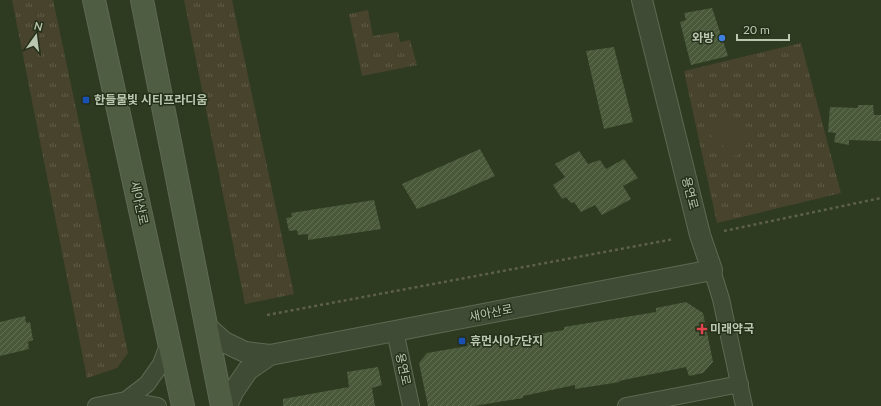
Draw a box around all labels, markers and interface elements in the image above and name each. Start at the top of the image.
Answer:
north arrow [16,16,56,56]
scale bar [737,16,789,42]
text: N [33,18,44,33]
text: 20 m [743,22,770,37]
place label: 와방 [692,30,714,45]
marker: 와방 [717,33,727,43]
place label: 한들물빛 시티프라디움 [94,92,207,107]
marker: 한들물빛 시티프라디움 [81,95,91,105]
street label: 용연로 [679,175,702,211]
street label: 새아산로 [128,180,151,226]
street label: 새아산로 [468,301,514,324]
place label: 미래약국 [710,321,754,336]
marker: 미래약국 [697,324,707,334]
place label: 휴먼시아7단지 [470,333,543,348]
marker: 휴먼시아7단지 [457,336,467,346]
street label: 용연로 [393,351,414,387]

